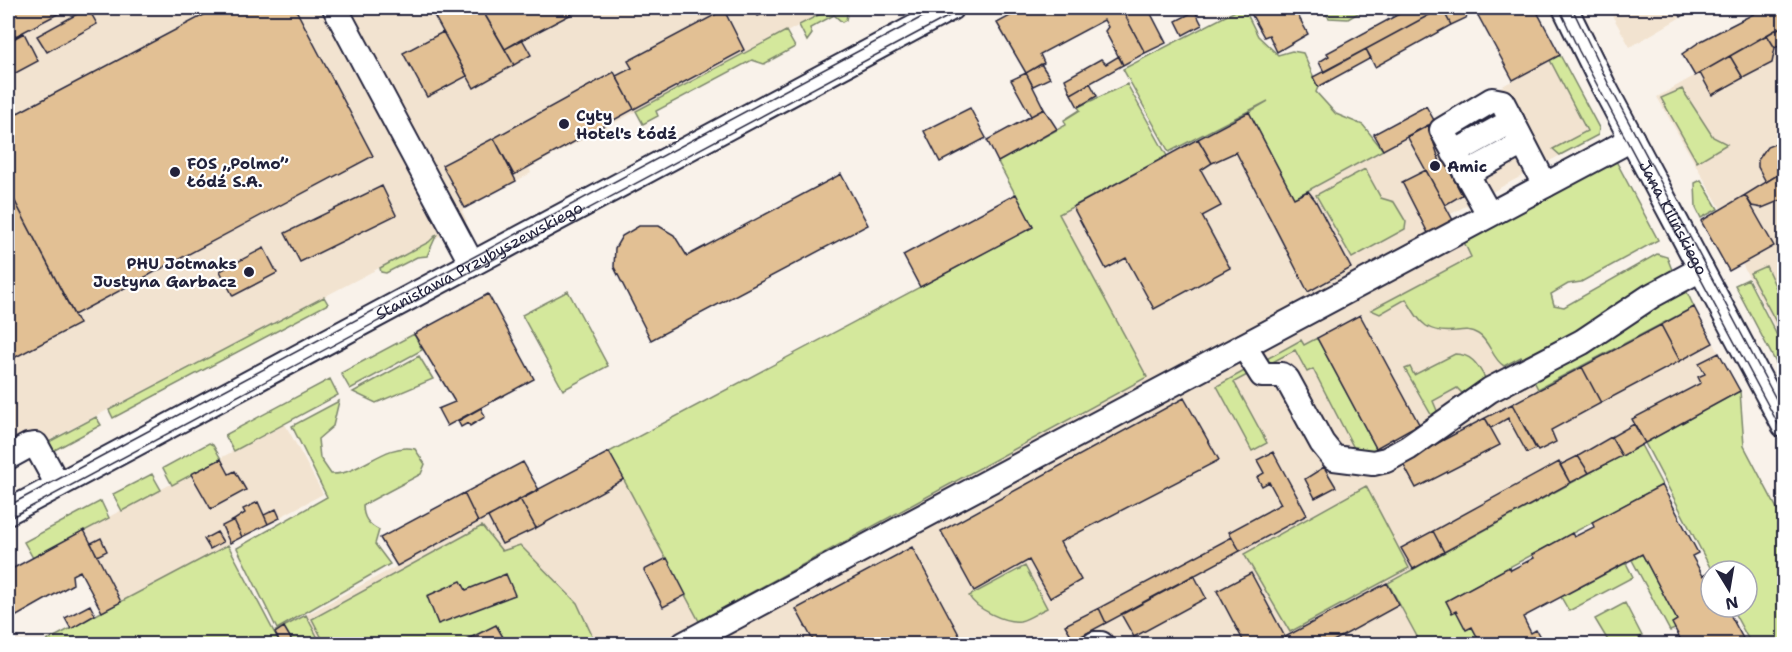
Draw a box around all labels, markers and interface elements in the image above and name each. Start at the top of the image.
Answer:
place label: Cyty Hotel's Łódź [576,105,677,144]
marker: Cyty Hotel's Łódź [557,117,571,131]
place label: FOS „Polmo” Łódź S.A. [186,153,289,192]
place label: Amic [1447,156,1487,177]
street label: Jana Kilińskiego [1634,157,1712,279]
marker: Amic [1428,159,1442,173]
marker: FOS „Polmo” Łódź S.A. [168,165,182,179]
street label: Stanisława Przybyszewskiego [372,197,587,325]
place label: PHU Jotmaks Justyna Garbacz [93,253,237,292]
marker: PHU Jotmaks Justyna Garbacz [242,265,256,279]
north arrow [1699,559,1759,619]
text: N [1724,592,1740,615]

